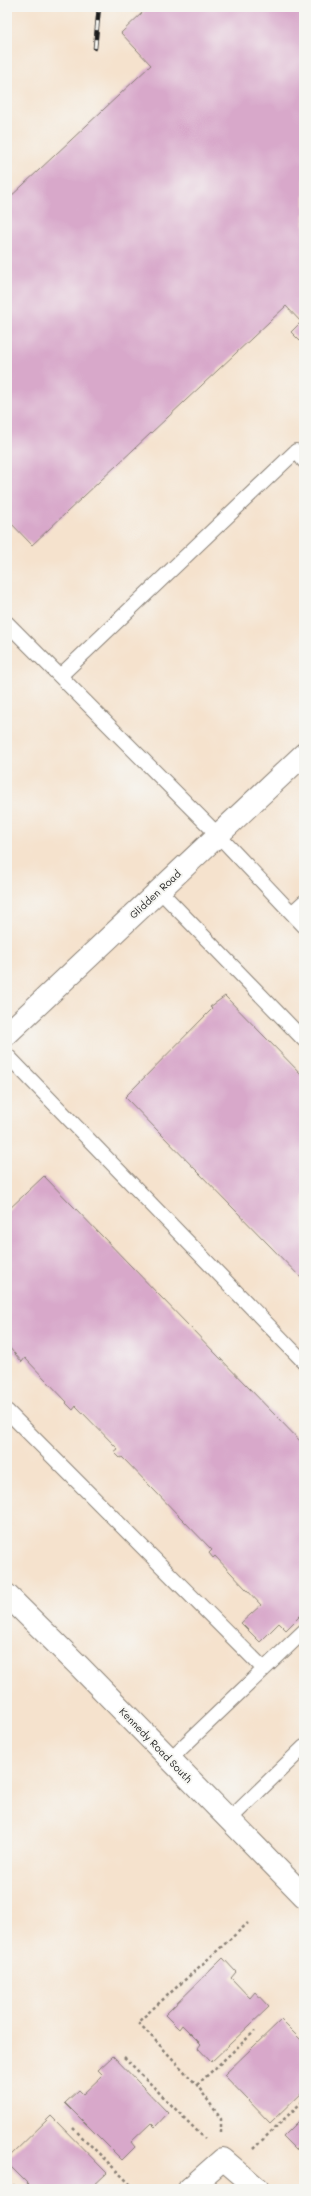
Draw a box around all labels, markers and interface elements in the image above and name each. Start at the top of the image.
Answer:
street label: Glidden Road [126,867,184,921]
street label: Kennedy Road South [116,1704,196,1786]

